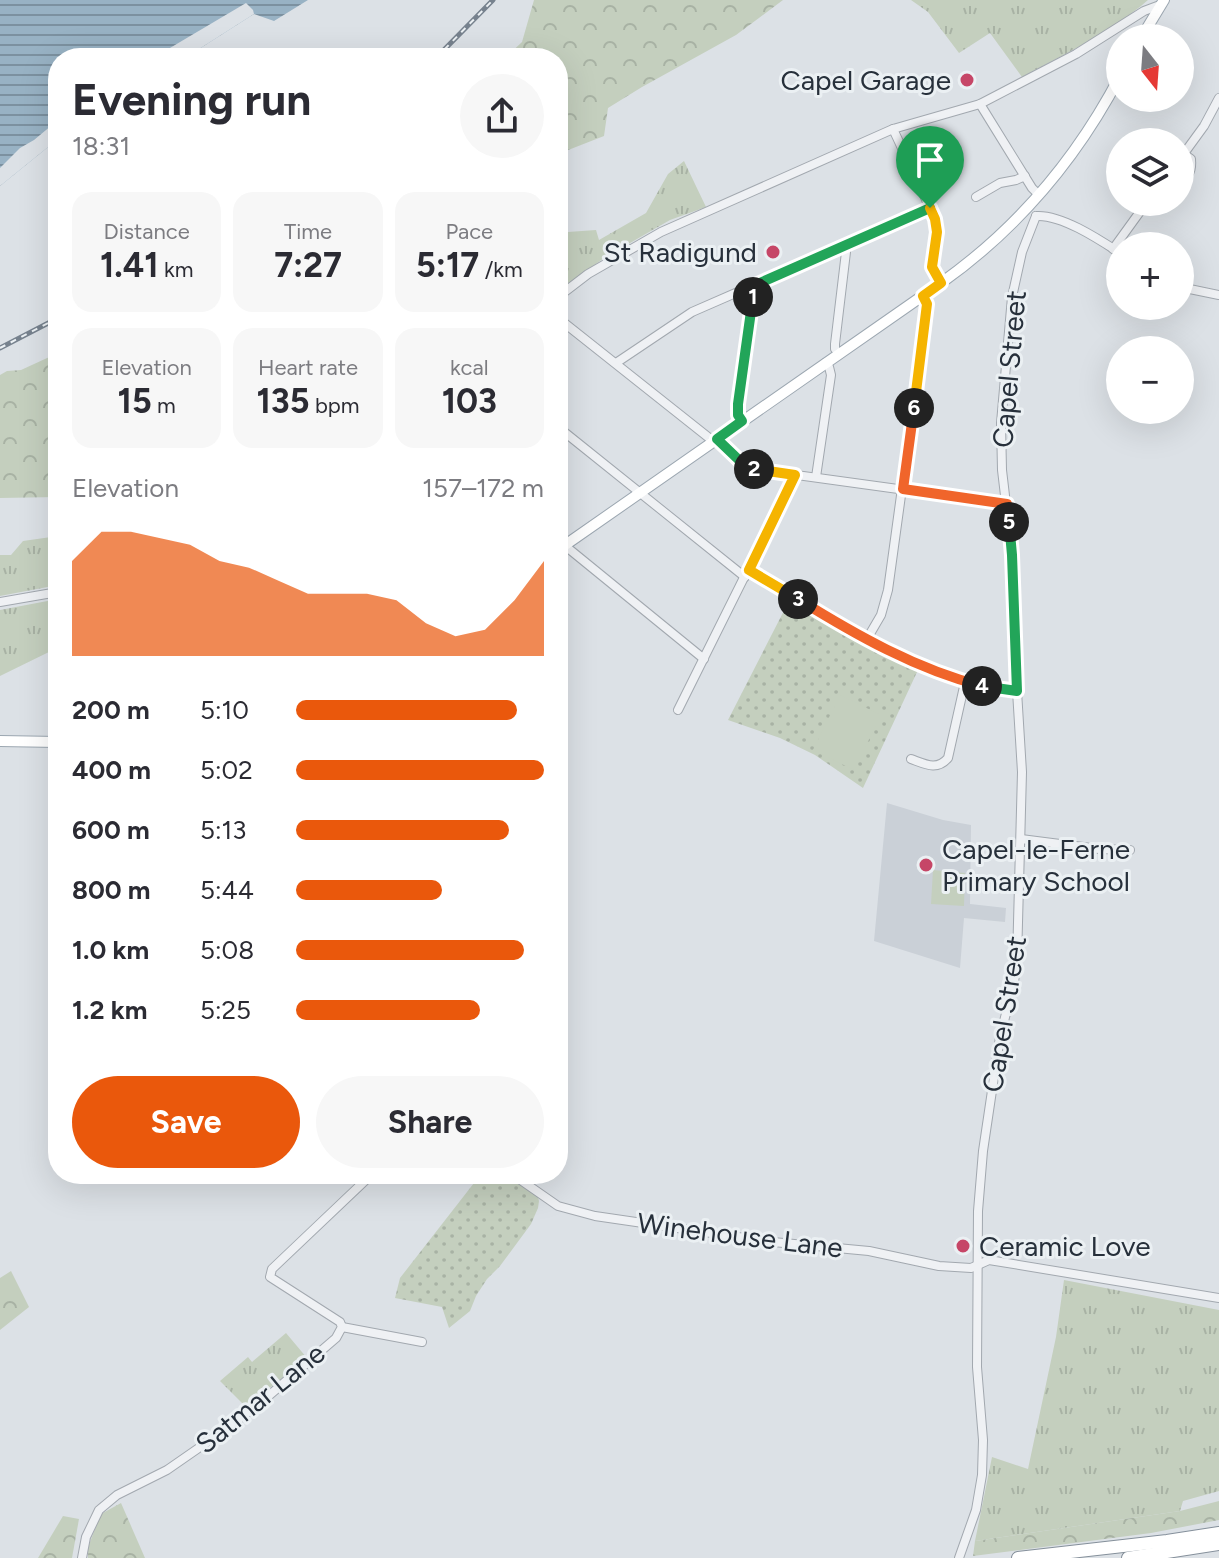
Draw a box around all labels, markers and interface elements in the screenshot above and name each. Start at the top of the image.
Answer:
north arrow [1106,24,1194,112]
map controls [1106,24,1194,424]
place label: Capel Garage [781,63,951,97]
marker: Capel Garage [958,71,976,89]
text: Evening run [72,73,311,126]
button: share [460,74,544,158]
pin [896,126,964,208]
button: layers [1106,128,1194,216]
text: 18:31 [72,130,130,162]
icon: arrive [908,138,952,182]
text: Distance [104,218,190,245]
text: Time [284,218,332,245]
text: Pace [445,218,493,245]
button: + [1106,232,1194,320]
place label: St Radigund [604,235,757,269]
marker: St Radigund [764,243,782,261]
text: 1.41 [100,245,159,286]
text: 7:27 [274,245,342,286]
text: 5:17 [416,245,479,286]
text: km [159,256,193,283]
text: /km [479,256,523,283]
pin: 1 [733,277,773,317]
text: 1 [748,283,758,310]
street label: Capel Street [985,289,1033,449]
button: − [1106,336,1194,424]
text: Elevation [101,354,192,381]
text: Heart rate [258,354,358,381]
text: kcal [450,354,489,381]
text: 15 [118,381,152,422]
text: 135 [256,381,309,422]
text: 103 [442,381,497,422]
pin: 6 [894,388,934,428]
text: m [152,392,176,419]
text: bpm [309,392,360,419]
text: 6 [908,394,920,421]
pin: 2 [734,449,774,489]
text: 2 [748,455,760,482]
text: Elevation [72,472,179,504]
text: 157–172 m [422,472,544,504]
pin: 5 [989,502,1029,542]
text: 5 [1003,508,1015,535]
pin: 3 [778,579,818,619]
text: 3 [792,585,804,612]
pin: 4 [962,666,1002,706]
text: 4 [975,672,989,699]
text: 200 m [72,694,150,726]
text: 5:10 [200,694,249,726]
text: 400 m [72,754,151,786]
text: 5:02 [200,754,253,786]
text: 600 m [72,814,150,846]
text: 5:13 [200,814,246,846]
place label: Capel-le-Ferne Primary School [942,832,1130,898]
marker: Capel-le-Ferne Primary School [917,856,935,874]
text: 800 m [72,874,150,906]
text: 5:44 [200,874,254,906]
street label: Capel Street [975,933,1033,1095]
text: 1.0 km [72,934,149,966]
text: 5:08 [200,934,254,966]
text: 1.2 km [72,994,147,1026]
text: 5:25 [200,994,251,1026]
button: Save [72,1076,300,1168]
button: Share [316,1076,544,1168]
street label: Winehouse Lane [635,1206,845,1264]
place label: Ceramic Love [979,1229,1151,1263]
marker: Ceramic Love [954,1237,972,1255]
street label: Satmar Lane [189,1336,331,1460]

